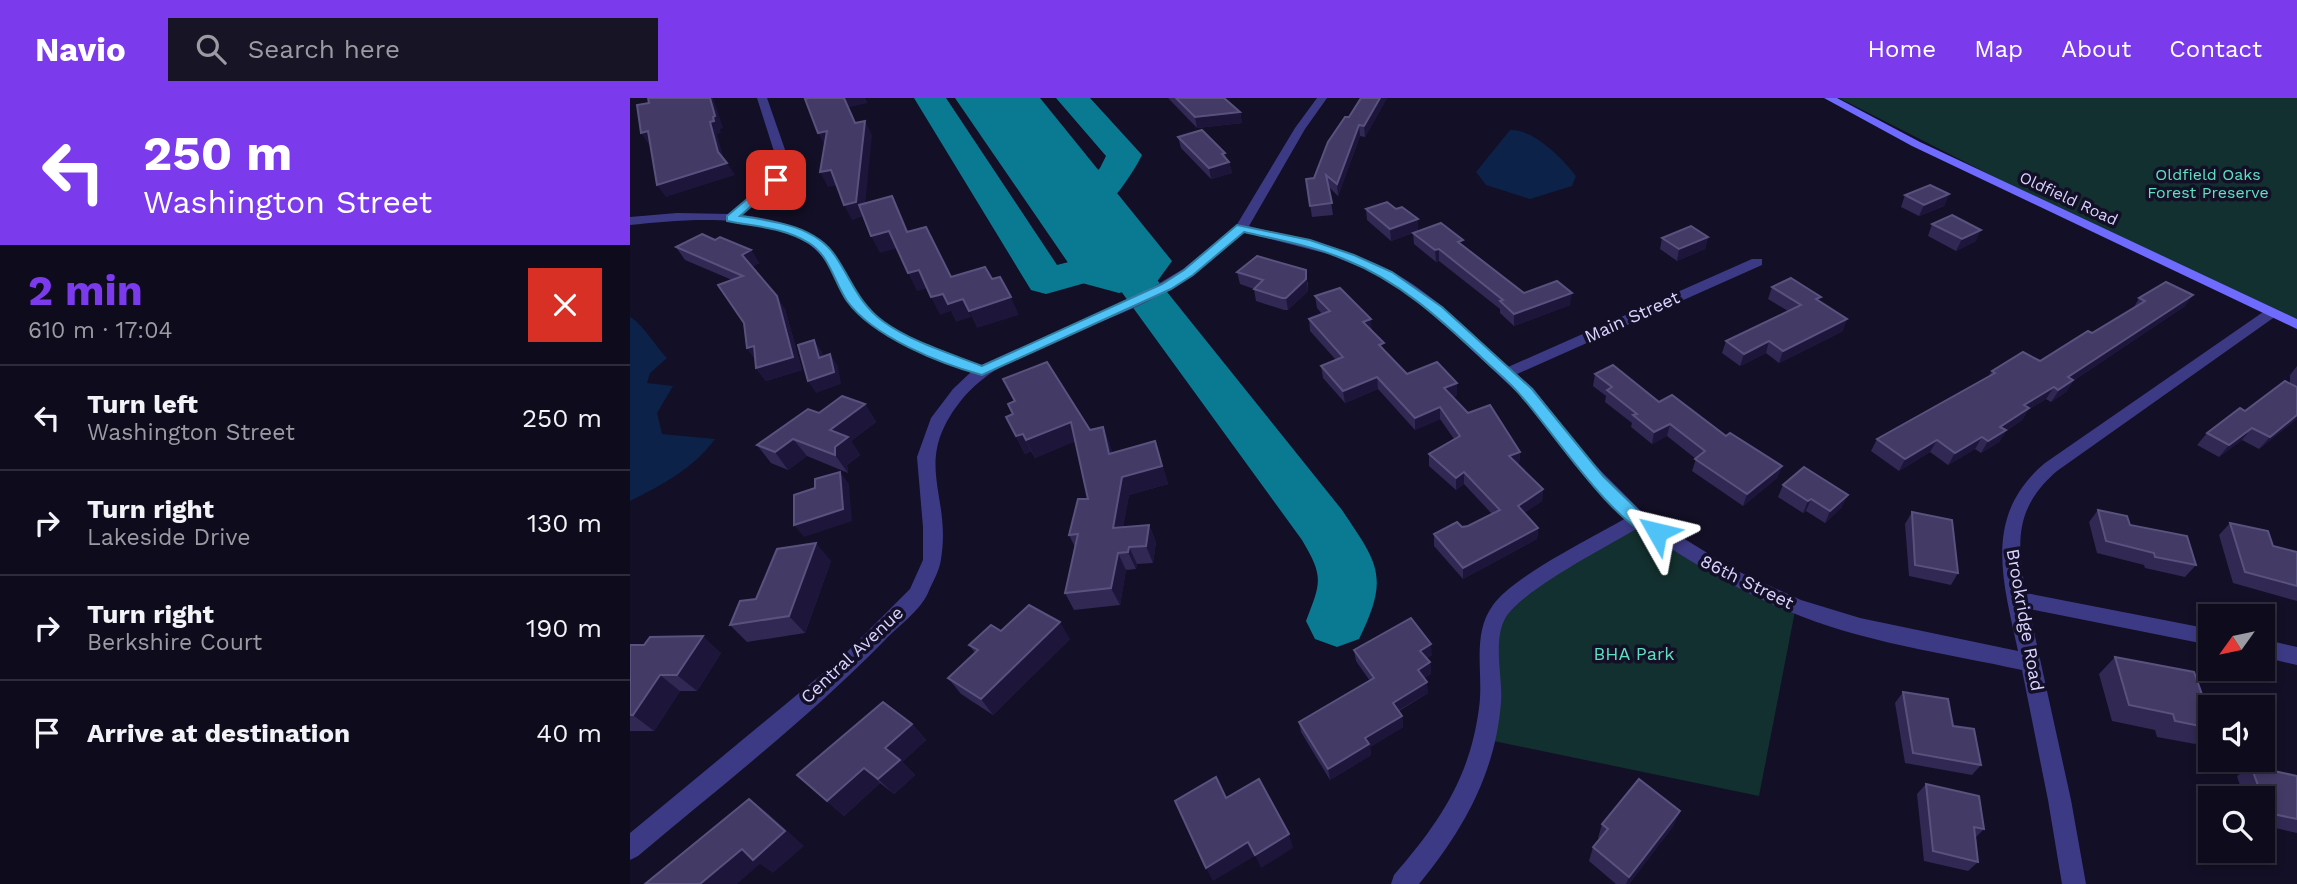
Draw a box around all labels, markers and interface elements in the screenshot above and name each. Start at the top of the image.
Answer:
search box [168,18,658,81]
text: Navio [35,30,126,69]
icon: search [192,30,230,68]
text: Search here [248,34,400,64]
text: Home [1868,35,1936,63]
text: Map [1974,35,2023,63]
text: About [2061,35,2131,63]
text: Contact [2169,35,2262,63]
text: 250 m [143,124,292,182]
icon: left [28,126,119,217]
pin [746,150,806,210]
icon: arrive [757,161,795,199]
park label: Oldfield Oaks Forest Preserve [2147,165,2269,202]
street label: Oldfield Road [2017,167,2121,229]
text: Washington Street [143,183,432,221]
text: 2 min [28,266,143,315]
button: close [528,268,602,342]
street label: Main Street [1581,286,1683,347]
text: 610 m · 17:04 [28,317,173,344]
text: Turn left [87,389,198,419]
icon: left [28,399,66,437]
text: 250 m [522,403,602,433]
text: Washington Street [87,419,295,446]
text: Turn right [87,494,214,524]
position arrow [1620,495,1694,569]
icon: right [28,504,66,542]
text: 130 m [527,508,602,538]
text: Lakeside Drive [87,524,251,551]
street label: Brookridge Road [2003,547,2048,693]
street label: 86th Street [1697,550,1798,613]
text: Turn right [87,599,214,629]
street label: Central Avenue [796,602,907,708]
north arrow [2198,604,2275,681]
map controls [2198,604,2275,863]
icon: right [28,609,66,647]
text: 190 m [526,613,602,643]
text: Berkshire Court [87,629,262,656]
park label: BHA Park [1594,643,1674,664]
button: sound [2198,695,2275,772]
icon: arrive [28,714,66,752]
text: Arrive at destination [87,718,350,748]
text: 40 m [536,718,602,748]
button: search [2198,786,2275,863]

